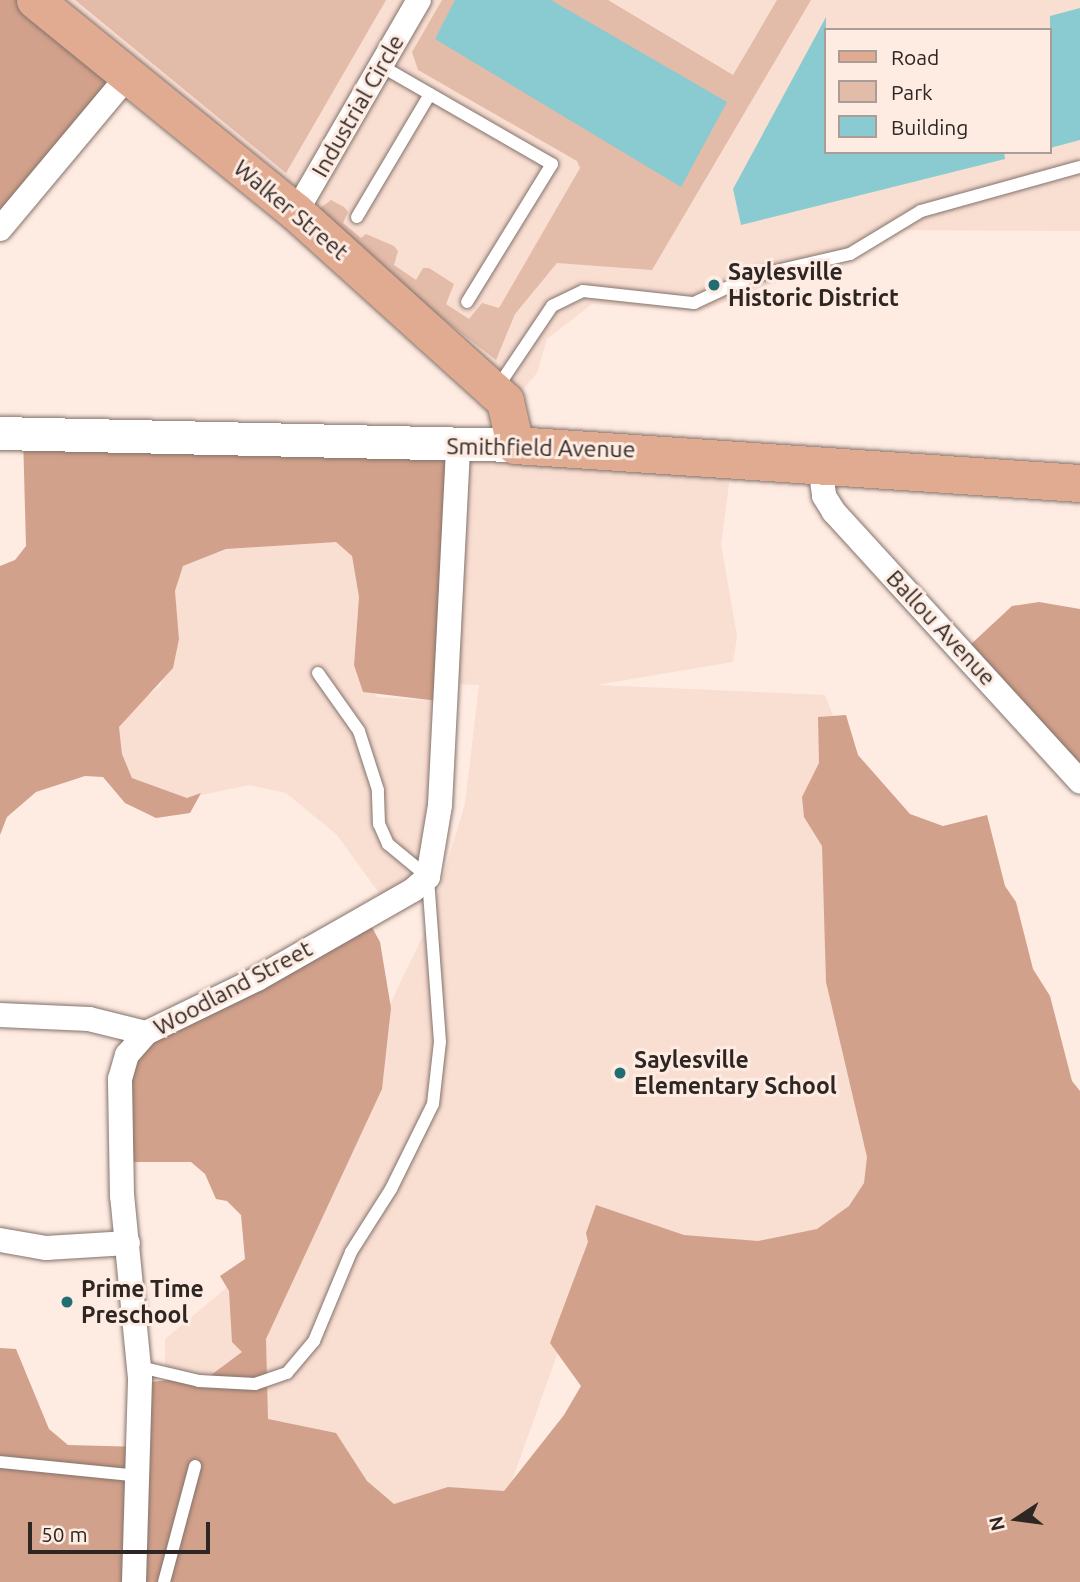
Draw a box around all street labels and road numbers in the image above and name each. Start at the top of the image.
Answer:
street label: Industrial Circle [306,30,410,182]
street label: Walker Street [228,154,354,266]
street label: Smithfield Avenue [446,433,636,463]
street label: Ballou Avenue [881,565,1001,691]
street label: Woodland Street [149,935,317,1041]

